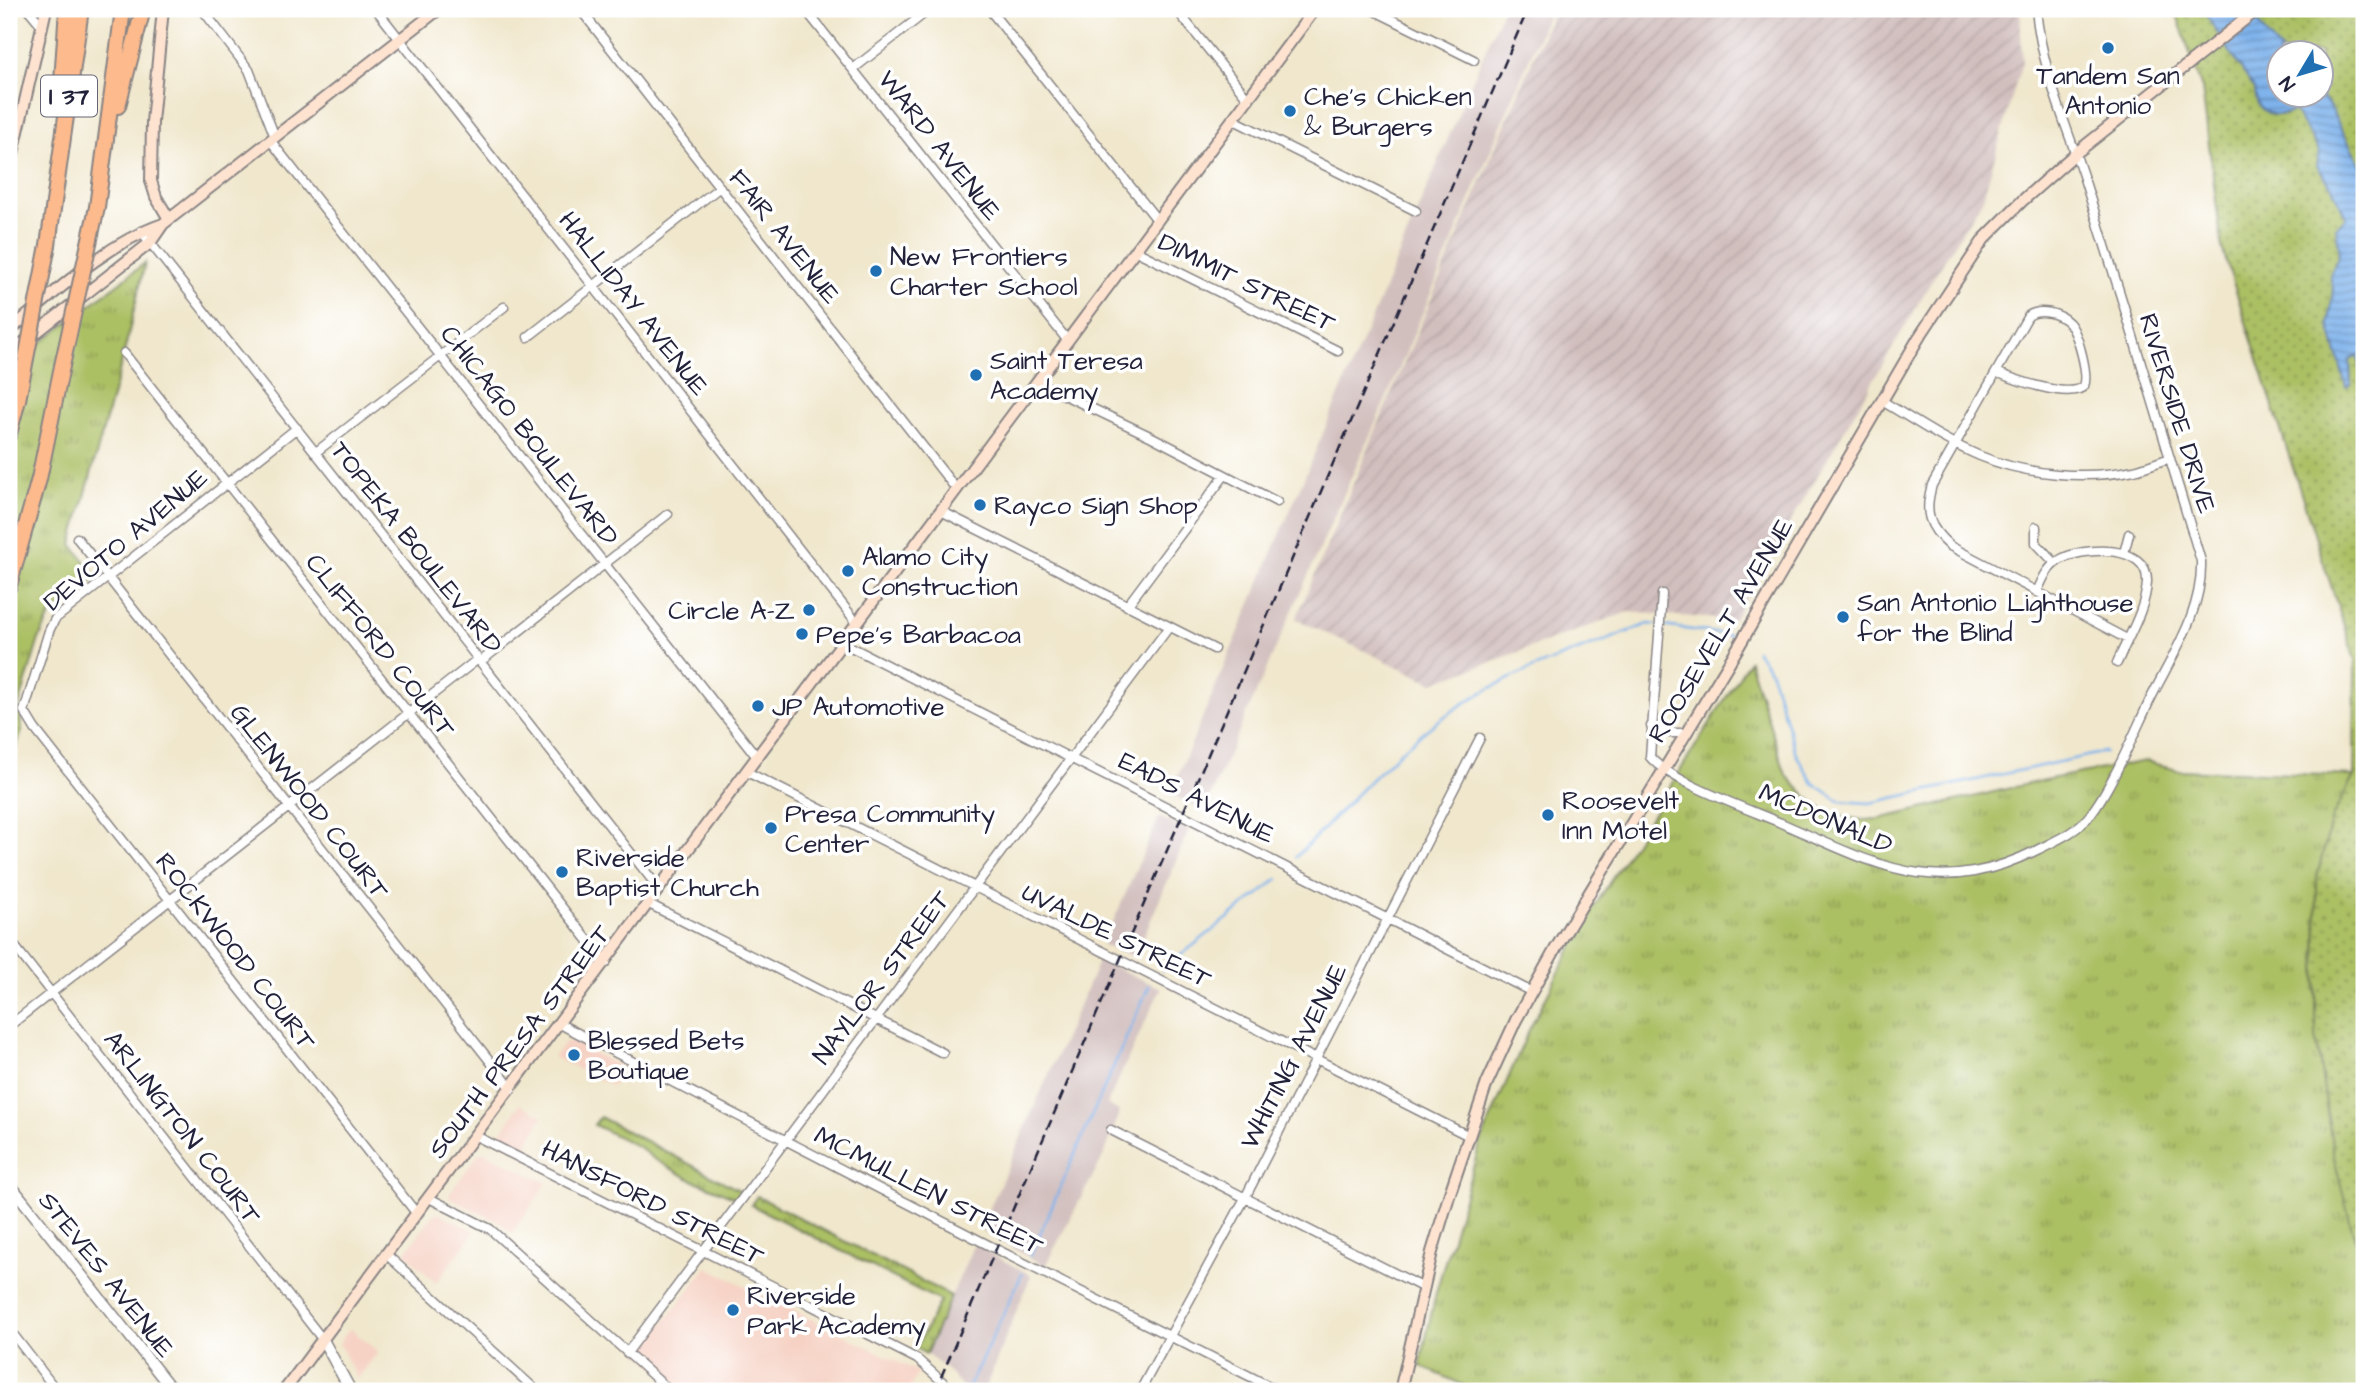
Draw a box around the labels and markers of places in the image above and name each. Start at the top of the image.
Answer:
marker: Tandem San Antonio [2100,40,2116,56]
place label: Tandem San Antonio [2036,58,2180,124]
place label: Che's Chicken & Burgers [1304,79,1472,147]
marker: Che's Chicken & Burgers [1282,103,1298,119]
place label: New Frontiers Charter School [890,239,1078,305]
marker: New Frontiers Charter School [868,263,884,279]
place label: Saint Teresa Academy [990,343,1143,411]
marker: Saint Teresa Academy [968,367,984,383]
place label: Rayco Sign Shop [994,488,1198,526]
marker: Rayco Sign Shop [972,497,988,513]
place label: Alamo City Construction [862,539,1018,605]
marker: Alamo City Construction [840,563,856,579]
place label: San Antonio Lighthouse for the Blind [1857,585,2134,651]
place label: Circle A-Z [668,593,795,629]
marker: Circle A-Z [801,602,817,618]
marker: San Antonio Lighthouse for the Blind [1835,609,1851,625]
place label: Pepe's Barbacoa [816,617,1021,653]
marker: Pepe's Barbacoa [794,626,810,642]
place label: JP Automotive [772,689,945,725]
marker: JP Automotive [750,698,766,714]
place label: Roosevelt Inn Motel [1562,783,1680,849]
place label: Presa Community Center [785,796,995,862]
marker: Roosevelt Inn Motel [1540,807,1556,823]
marker: Presa Community Center [763,820,779,836]
place label: Riverside Baptist Church [576,840,759,906]
marker: Riverside Baptist Church [554,864,570,880]
place label: Blessed Bets Boutique [588,1023,745,1089]
marker: Blessed Bets Boutique [566,1047,582,1063]
place label: Riverside Park Academy [747,1278,926,1346]
marker: Riverside Park Academy [725,1302,741,1318]

